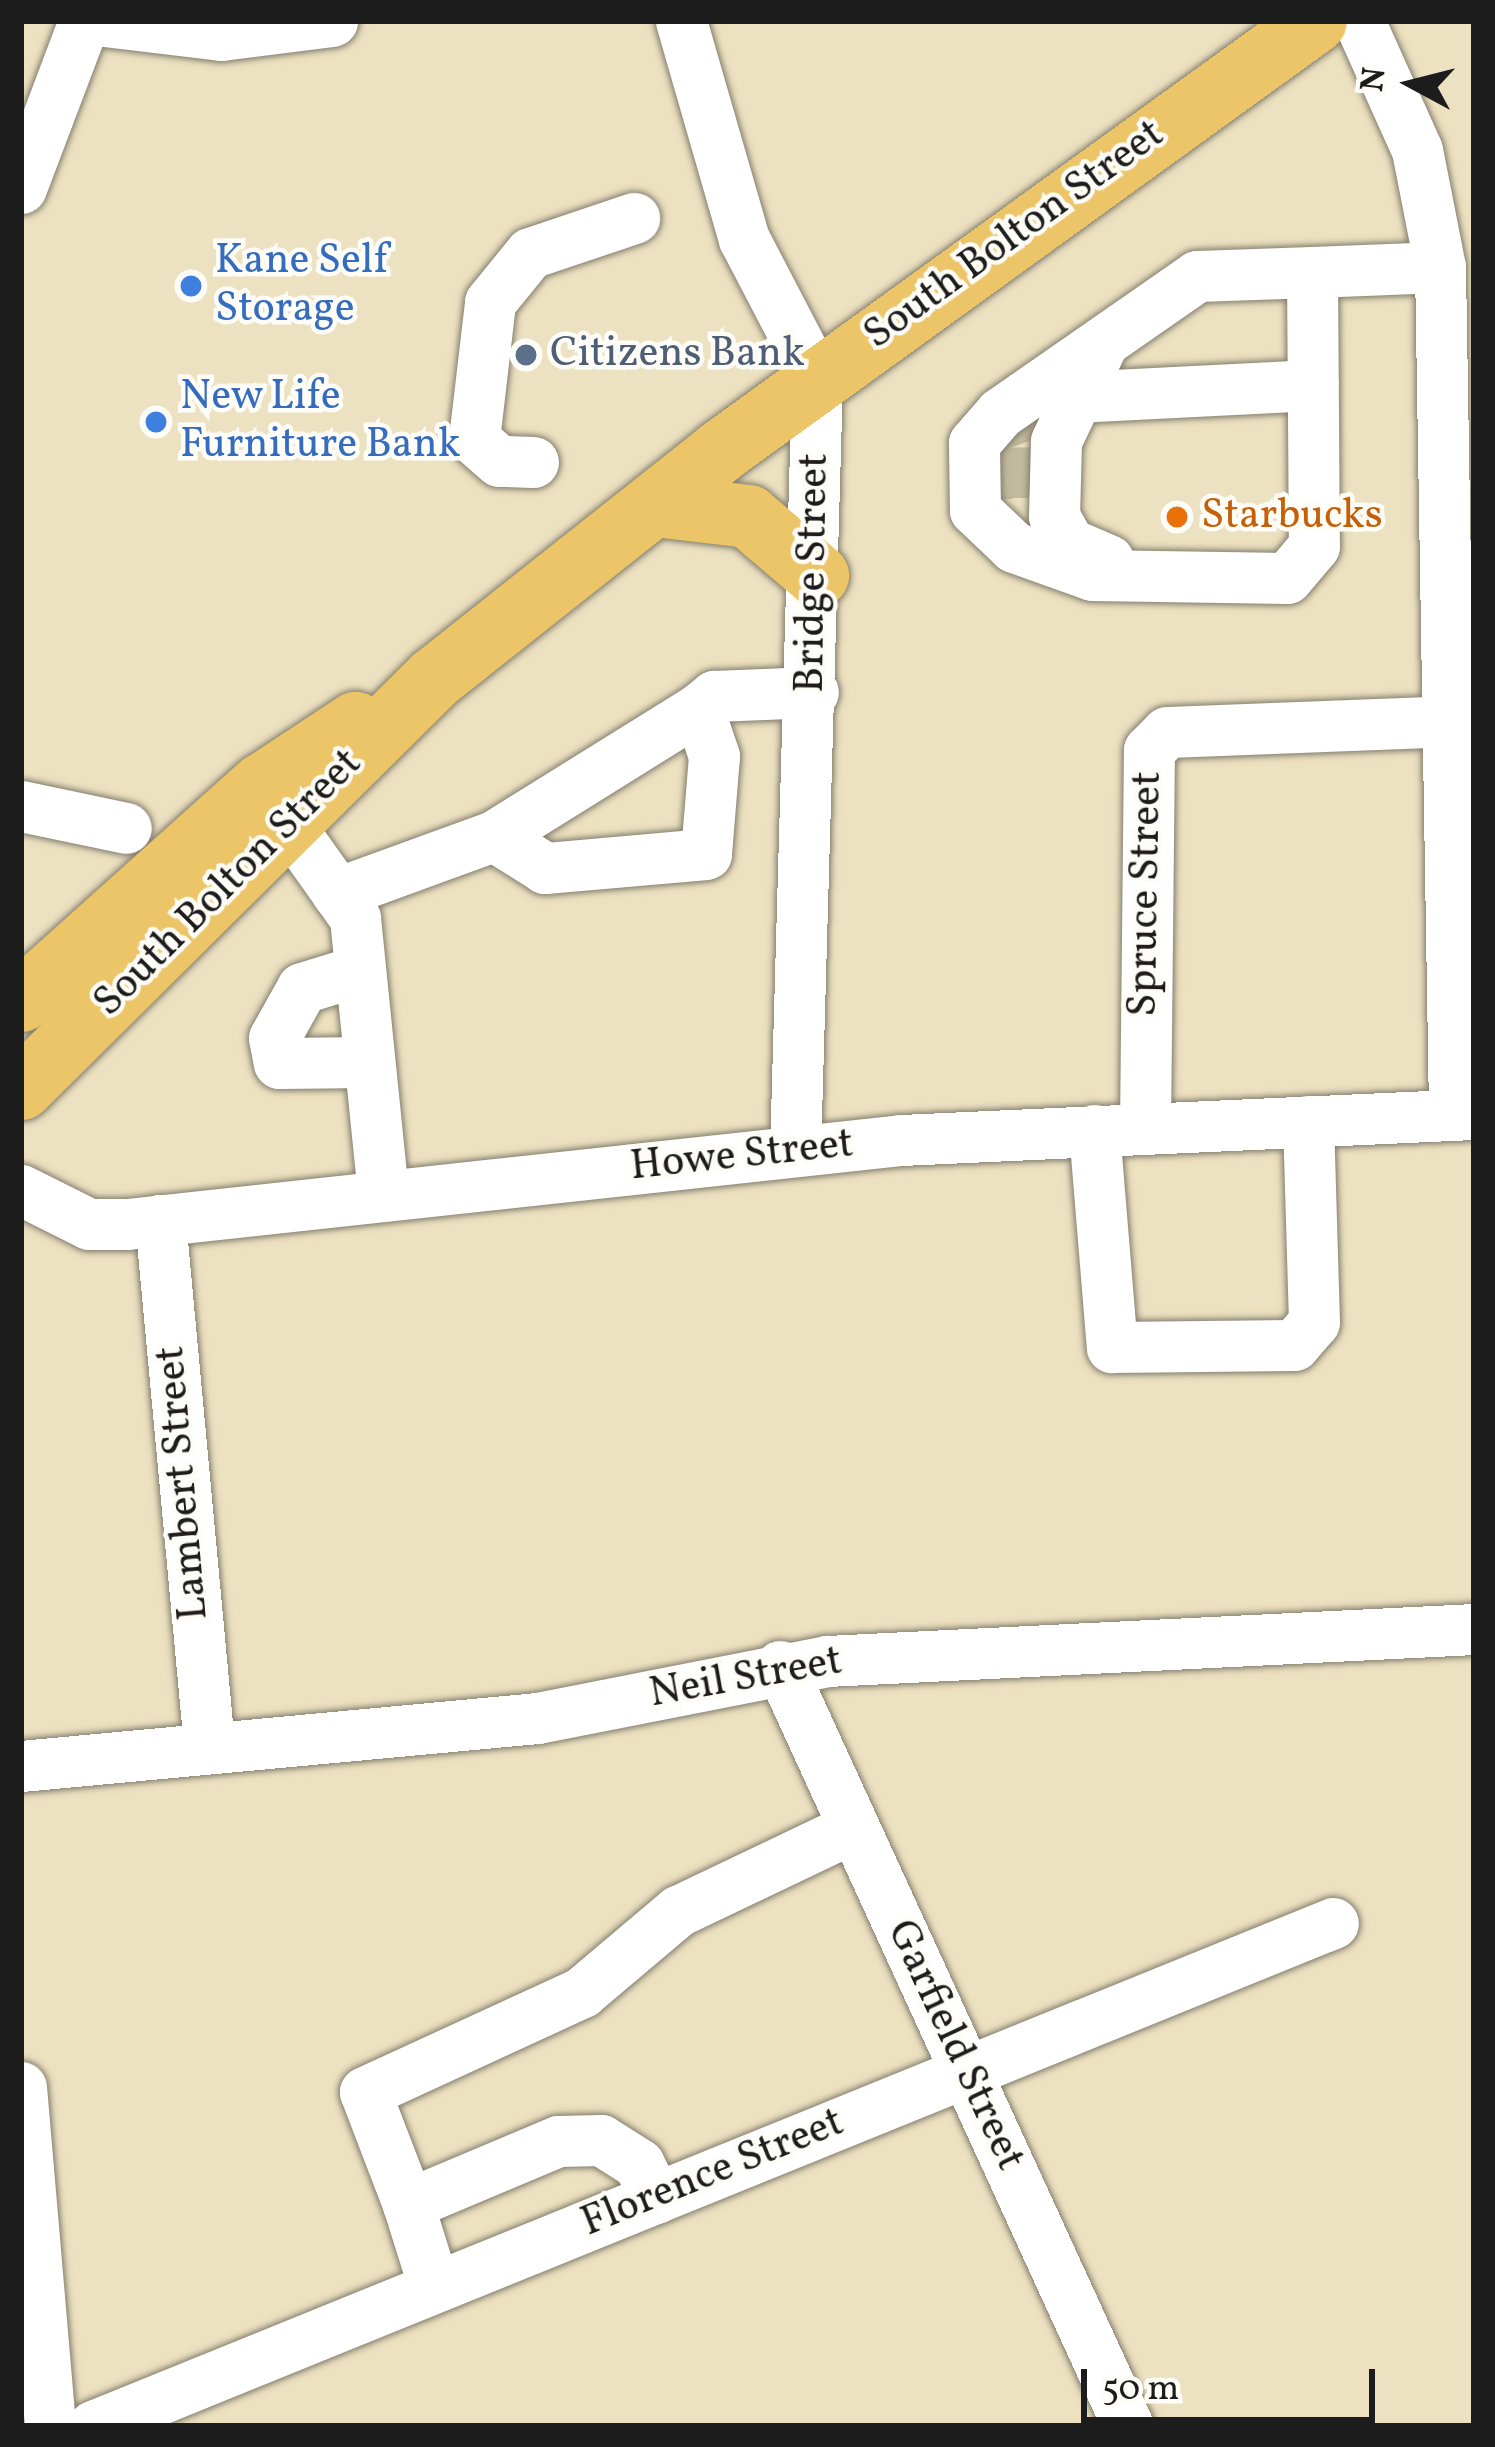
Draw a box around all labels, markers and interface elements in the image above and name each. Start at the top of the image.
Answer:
north arrow [1351,24,1471,144]
text: N [1351,65,1400,94]
street label: South Bolton Street [855,110,1175,362]
place label: Kane Self Storage [215,237,388,336]
marker: Kane Self Storage [178,273,204,299]
place label: Citizens Bank [550,330,805,380]
marker: Citizens Bank [513,342,539,368]
place label: New Life Furniture Bank [180,373,461,472]
marker: New Life Furniture Bank [143,409,169,435]
street label: Bridge Street [787,453,841,693]
place label: Starbucks [1201,492,1383,542]
marker: Starbucks [1164,504,1190,530]
street label: South Bolton Street [85,740,373,1028]
street label: Spruce Street [1120,771,1174,1017]
street label: Howe Street [628,1120,856,1194]
street label: Lambert Street [147,1344,221,1622]
street label: Neil Street [646,1637,846,1721]
street label: Garfield Street [874,1913,1034,2179]
street label: Florence Street [575,2099,851,2249]
scale bar [1087,2345,1381,2419]
text: 50 m [1102,2365,1179,2415]

